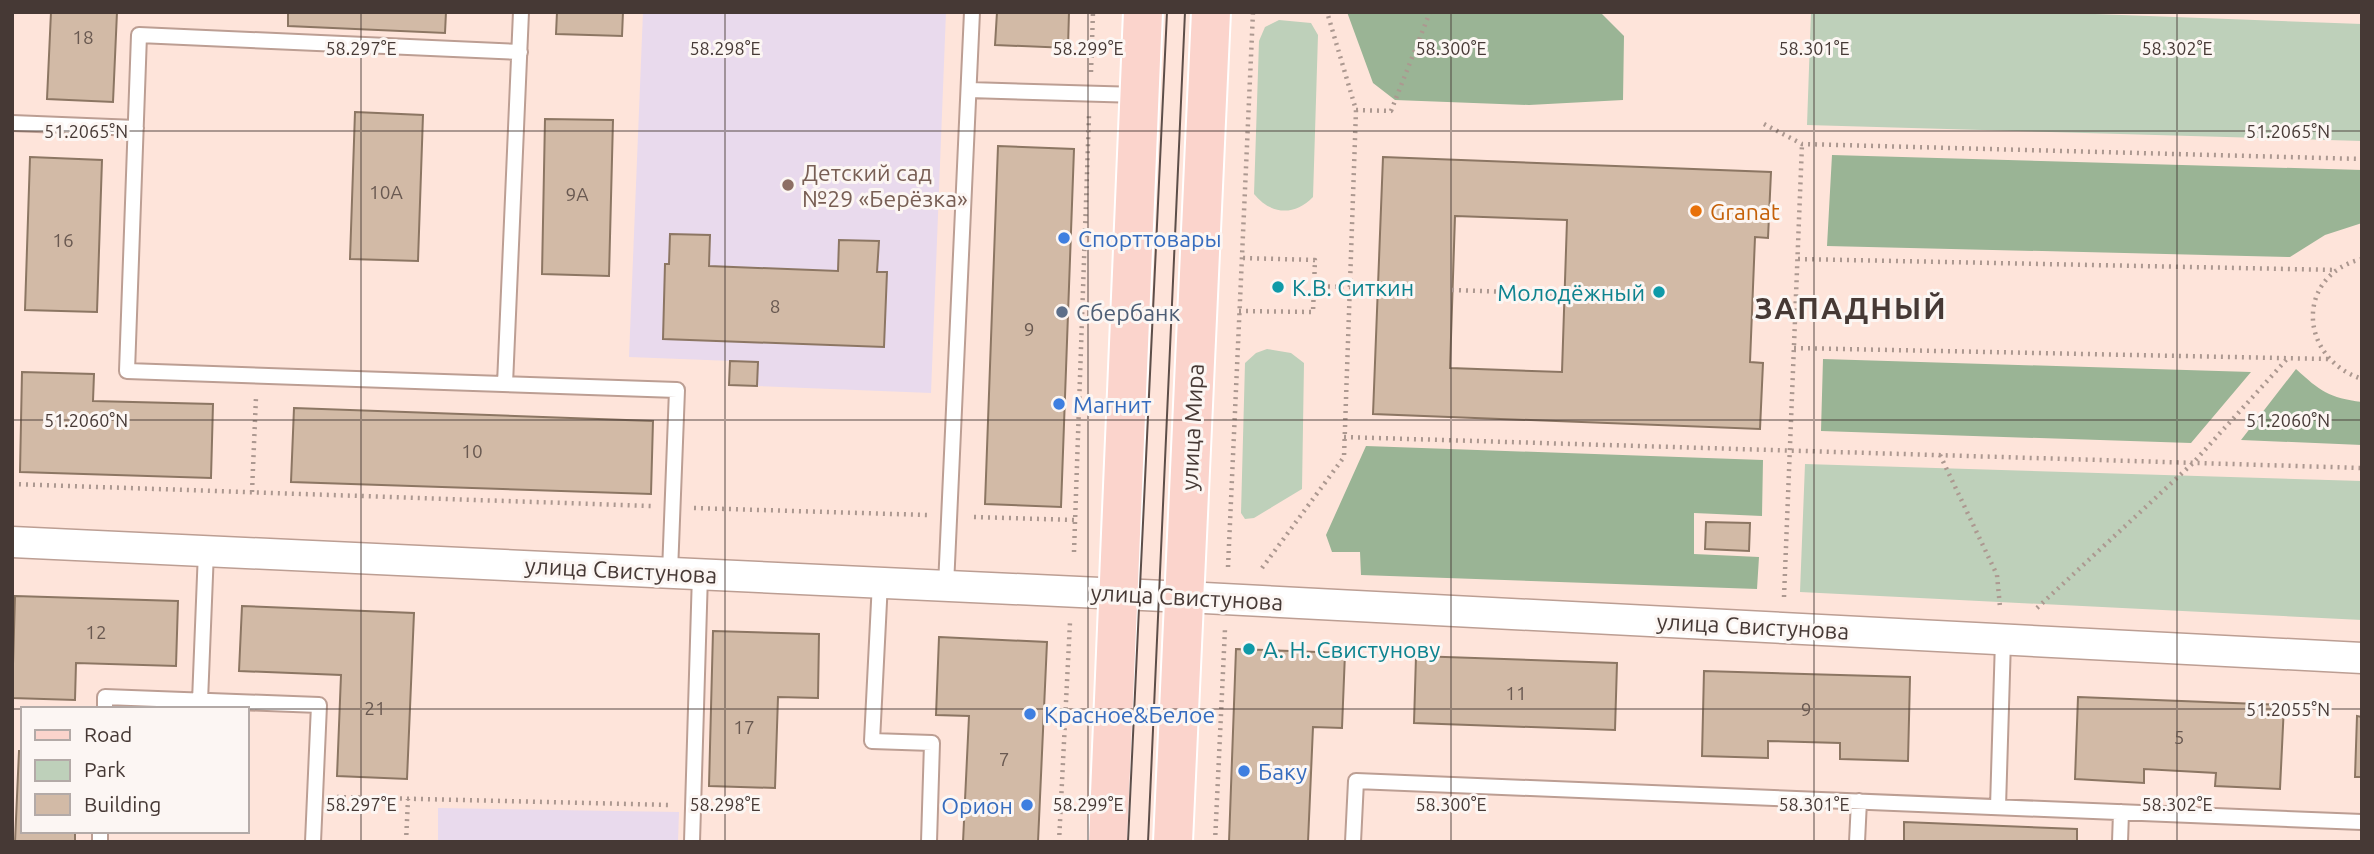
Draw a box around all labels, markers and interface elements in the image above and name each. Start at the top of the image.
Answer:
house number: 18 [72,26,94,48]
text: 58.297°E [325,38,397,58]
text: 58.298°E [689,38,761,58]
text: 58.299°E [1052,38,1124,58]
text: 58.300°E [1415,38,1487,58]
text: 58.301°E [1778,38,1850,58]
text: 58.302°E [2141,38,2213,58]
text: 51.2065°N [44,121,128,141]
text: 51.2065°N [2246,121,2330,141]
place label: Детский сад №29 «Берёзка» [802,160,968,211]
marker: Детский сад №29 «Берёзка» [780,177,796,193]
house number: 10А [369,181,404,203]
house number: 9А [565,183,589,205]
place label: Granat [1710,199,1780,224]
marker: Granat [1688,203,1704,219]
place label: Спорттовары [1078,226,1222,251]
house number: 16 [52,229,74,251]
marker: Спорттовары [1056,230,1072,246]
place label: К.В. Ситкин [1292,275,1414,300]
marker: К.В. Ситкин [1270,279,1286,295]
place label: Молодёжный [1497,280,1645,305]
marker: Молодёжный [1651,284,1667,300]
district label: ЗАПАДНЫЙ [1754,291,1948,325]
house number: 8 [770,295,780,317]
place label: Сбербанк [1076,300,1180,325]
marker: Сбербанк [1054,304,1070,320]
house number: 9 [1024,318,1034,340]
street label: улица Мира [1176,363,1208,491]
place label: Магнит [1073,392,1151,417]
marker: Магнит [1051,396,1067,412]
text: 51.2060°N [44,410,128,430]
text: 51.2060°N [2246,410,2330,430]
house number: 10 [461,440,483,462]
street label: улица Свистунова [524,552,718,588]
street label: улица Свистунова [1090,579,1284,615]
street label: улица Свистунова [1656,608,1850,644]
house number: 12 [85,621,107,643]
place label: А. Н. Свистунову [1263,637,1440,662]
marker: А. Н. Свистунову [1241,641,1257,657]
house number: 11 [1505,682,1527,704]
house number: 21 [364,697,386,719]
house number: 9 [1801,698,1811,720]
text: 51.2055°N [2246,699,2330,719]
place label: Красное&Белое [1044,702,1215,727]
marker: Красное&Белое [1022,706,1038,722]
legend [21,707,248,833]
house number: 17 [733,716,755,738]
text: Road [84,722,132,746]
house number: 5 [2174,726,2184,748]
house number: 7 [999,748,1009,770]
text: Park [84,757,126,781]
place label: Баку [1258,759,1307,784]
marker: Баку [1236,763,1252,779]
text: Building [84,792,161,816]
place label: Орион [941,793,1013,818]
text: 58.297°E [325,794,397,814]
text: 58.298°E [689,794,761,814]
text: 58.299°E [1052,794,1124,814]
text: 58.300°E [1415,794,1487,814]
text: 58.301°E [1778,794,1850,814]
text: 58.302°E [2141,794,2213,814]
marker: Орион [1019,797,1035,813]

